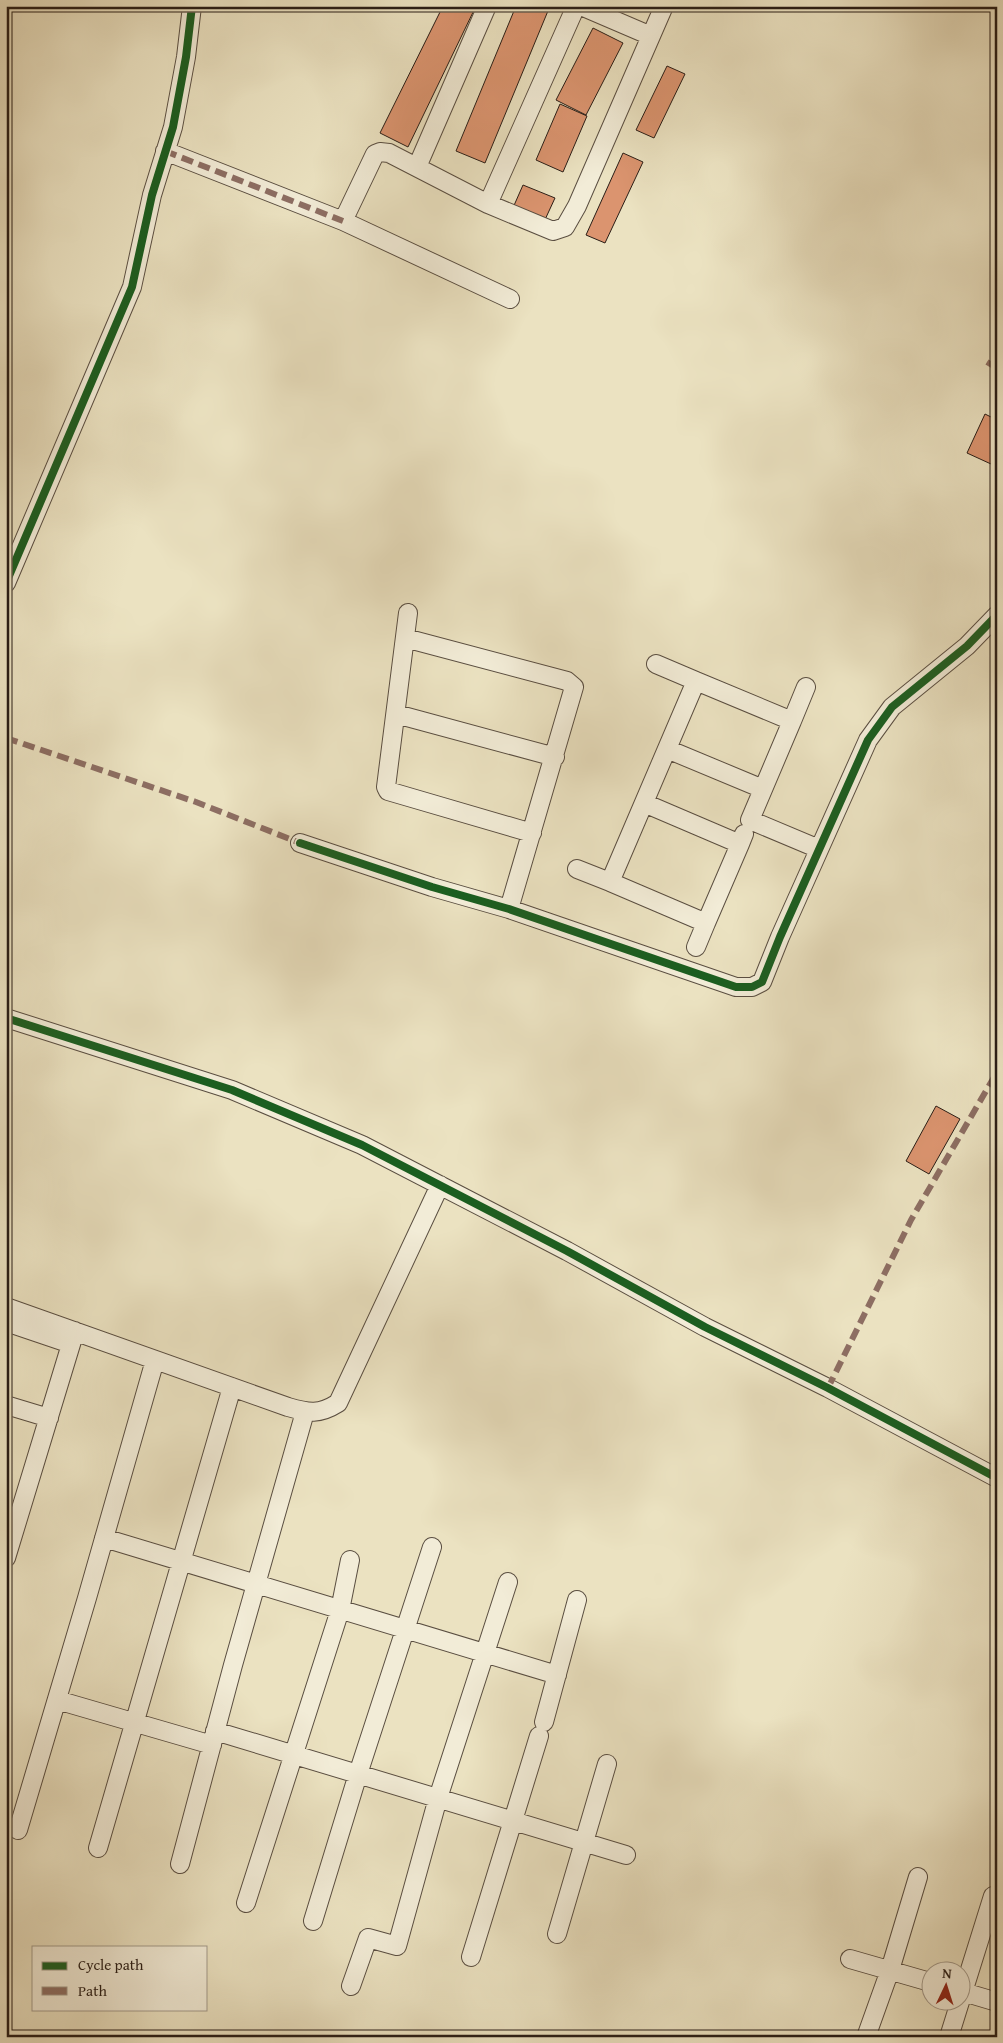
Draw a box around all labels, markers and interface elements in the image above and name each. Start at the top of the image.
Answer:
legend [32,1946,208,2010]
text: Cycle path [78,1954,144,1975]
north arrow [920,1960,970,2010]
text: N [942,1963,953,1983]
text: Path [78,1980,107,2001]

